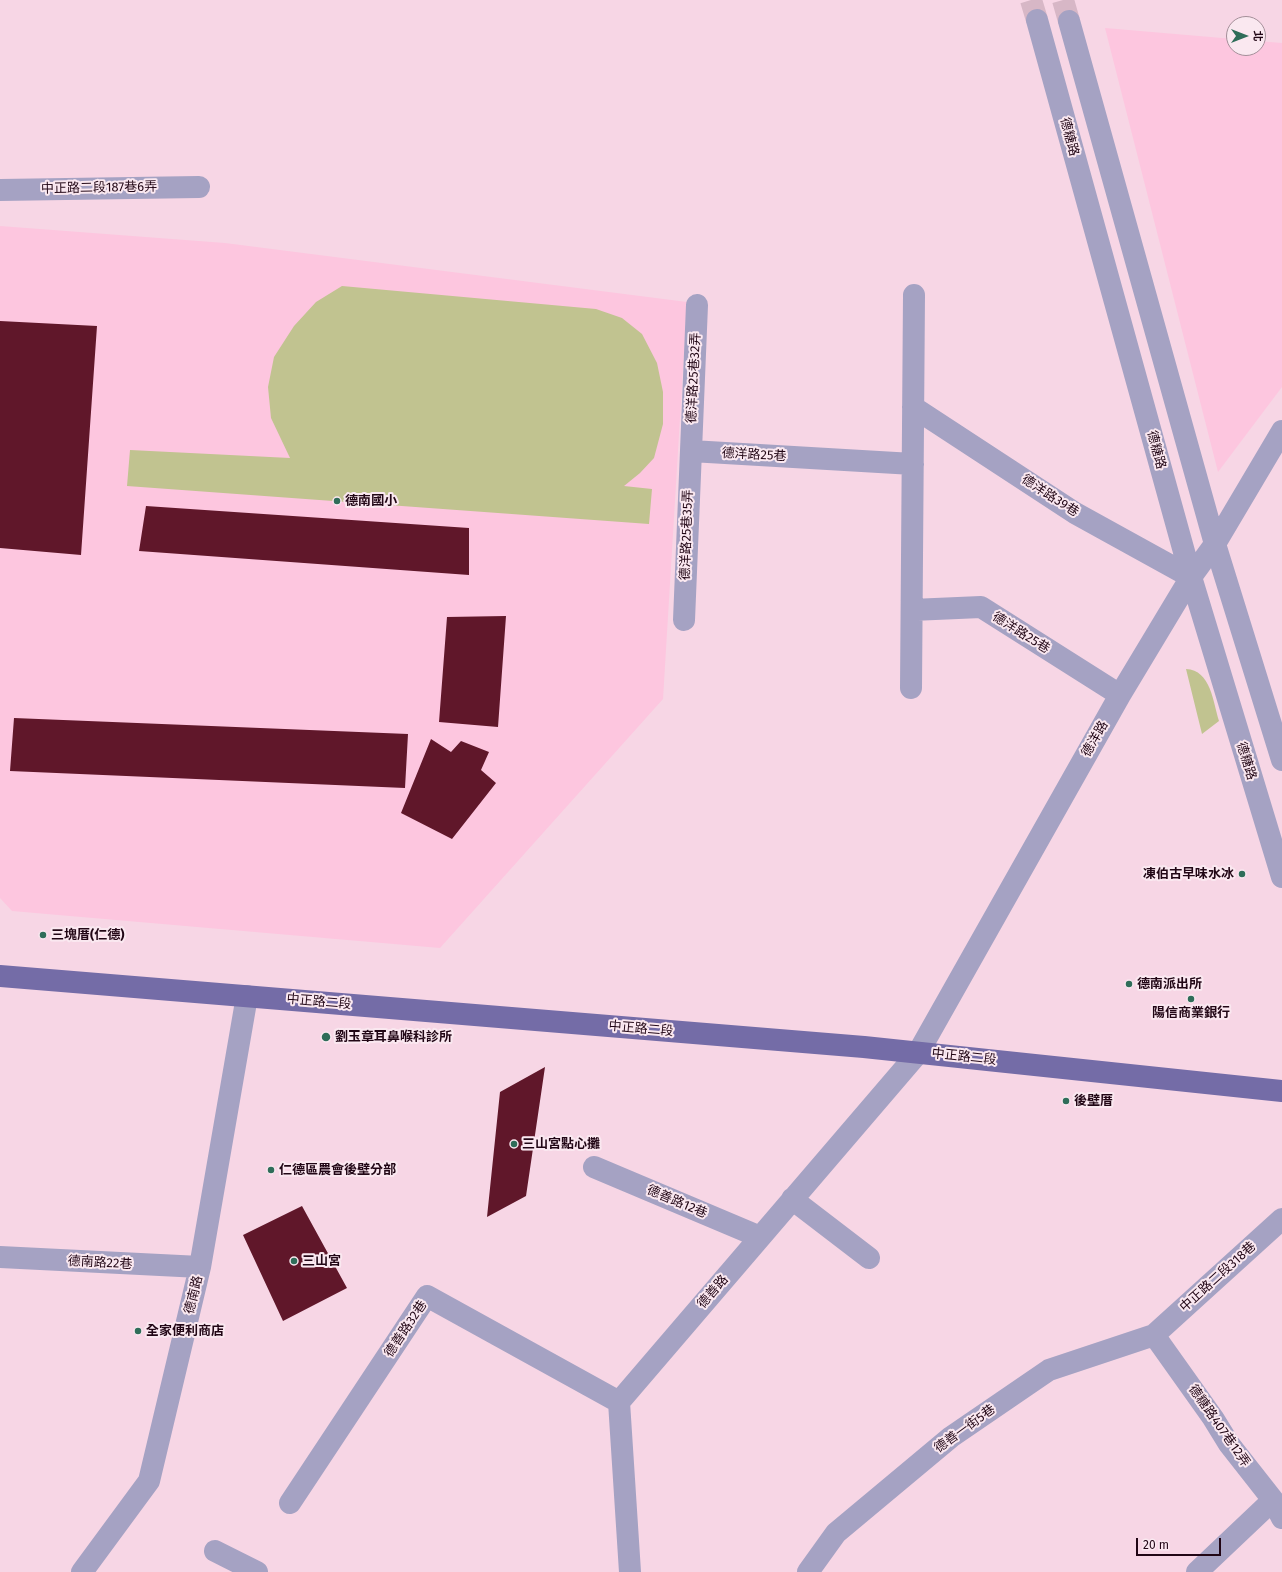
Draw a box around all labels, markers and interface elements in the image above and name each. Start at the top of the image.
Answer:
north arrow [1226,16,1266,56]
text: 北 [1251,31,1264,42]
street label: 德糖路 [1056,116,1082,158]
street label: 中正路二段187巷6弄 [41,179,157,197]
street label: 德洋路25巷32弄 [684,332,704,424]
street label: 德糖路 [1143,429,1169,471]
street label: 德洋路25巷 [721,446,787,464]
street label: 德洋路39巷 [1018,472,1082,520]
street label: 德洋路25巷35弄 [678,489,696,581]
place label: 德南國小 [345,493,397,509]
marker: 德南國小 [332,496,342,506]
street label: 德洋路25巷 [989,609,1053,657]
street label: 德洋路 [1078,718,1112,760]
street label: 德糖路 [1233,740,1259,782]
place label: 凍伯古早味水冰 [1143,866,1234,882]
marker: 凍伯古早味水冰 [1237,869,1247,879]
place label: 三塊厝(仁德) [51,927,124,943]
marker: 三塊厝(仁德) [38,930,48,940]
place label: 德南派出所 [1137,976,1202,992]
marker: 德南派出所 [1124,979,1134,989]
street label: 中正路二段 [286,991,352,1013]
marker: 陽信商業銀行 [1186,994,1196,1004]
place label: 陽信商業銀行 [1152,1005,1230,1021]
street label: 中正路二段 [608,1018,674,1040]
place label: 劉玉章耳鼻喉科診所 [335,1029,452,1045]
marker: 劉玉章耳鼻喉科診所 [320,1031,332,1043]
street label: 中正路二段 [931,1046,997,1068]
place label: 後壁厝 [1074,1093,1113,1109]
marker: 後壁厝 [1061,1096,1071,1106]
place label: 三山宮點心攤 [522,1136,600,1152]
marker: 三山宮點心攤 [509,1139,519,1149]
place label: 仁德區農會後壁分部 [279,1162,396,1178]
marker: 仁德區農會後壁分部 [266,1165,276,1175]
street label: 德善路12巷 [644,1182,710,1222]
street label: 中正路二段318巷 [1177,1239,1259,1315]
place label: 三山宮 [302,1253,341,1269]
street label: 德南路22巷 [67,1254,133,1272]
marker: 三山宮 [289,1256,299,1266]
street label: 德善路 [694,1272,732,1312]
street label: 德南路 [182,1274,206,1316]
street label: 德善路32巷 [381,1298,431,1360]
place label: 全家便利商店 [146,1323,224,1339]
marker: 全家便利商店 [133,1326,143,1336]
street label: 德糖路407巷12弄 [1185,1382,1253,1470]
street label: 德善一街5巷 [931,1402,999,1456]
scale bar [1138,1530,1223,1556]
text: 20 m [1143,1538,1169,1552]

